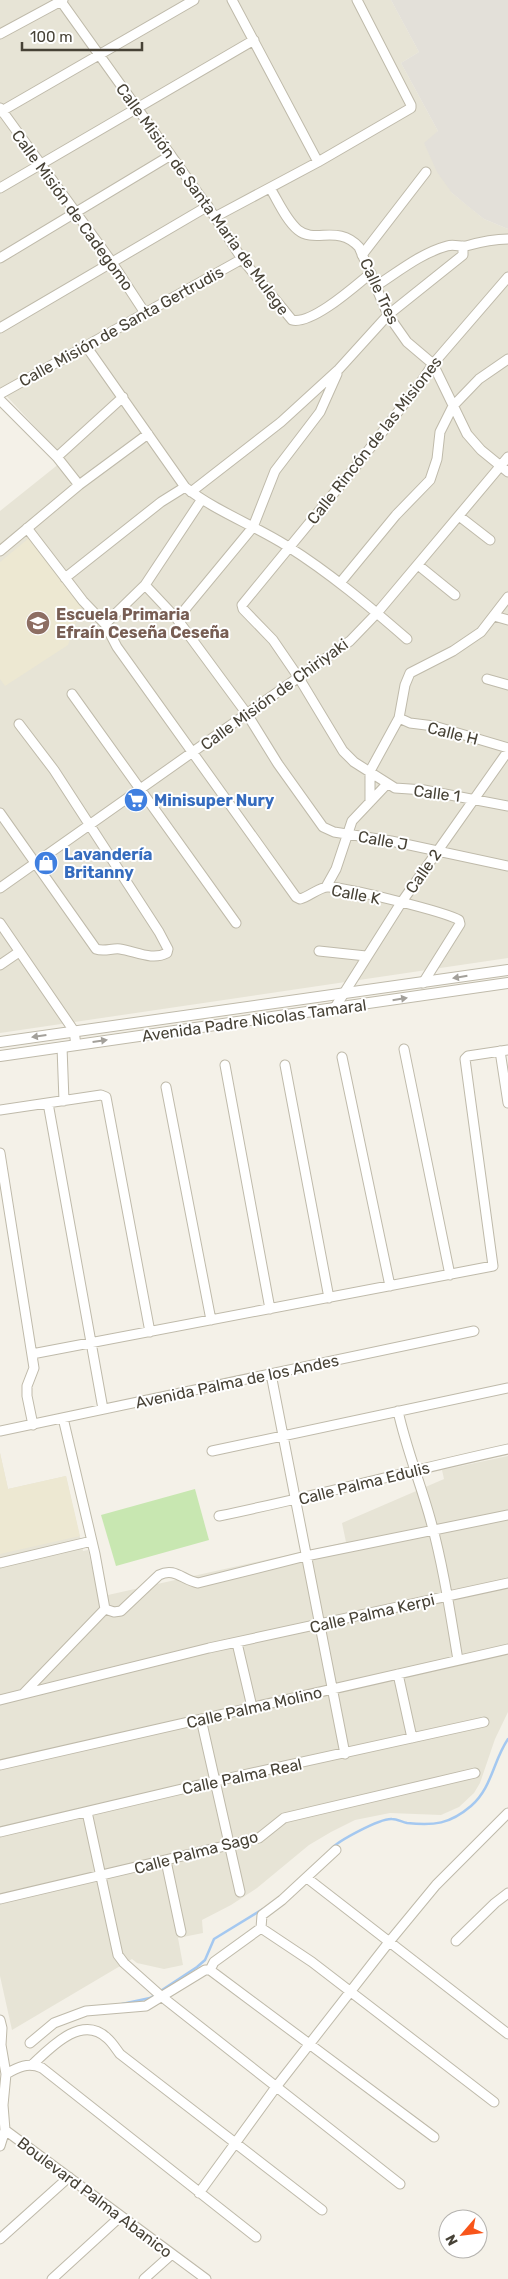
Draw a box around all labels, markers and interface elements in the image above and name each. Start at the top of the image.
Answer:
scale bar [22,20,142,52]
text: 100 m [30,28,72,46]
street label: Calle Misión de Santa Maria de Mulege [112,80,293,319]
street label: Calle Misión de Cadegomo [8,126,137,294]
street label: Calle Tres [356,255,403,327]
street label: Calle Misión de Santa Gertrudis [16,262,227,391]
street label: Calle Rincón de las Misiones [303,353,446,528]
place label: Escuela Primaria Efraín Ceseña Ceseña [56,605,229,642]
school or university icon: Escuela Primaria Efraín Ceseña Ceseña [25,610,51,636]
street label: Calle Misión de Chiriyaki [197,635,352,754]
street label: Calle H [426,718,480,749]
street label: Calle 1 [412,781,461,806]
supermarket icon: Minisuper Nury [123,787,149,813]
place label: Minisuper Nury [154,791,275,810]
street label: Calle J [356,827,409,854]
place label: Lavandería Britanny [64,845,153,882]
street label: Calle 2 [401,846,445,897]
shop icon: Lavandería Britanny [33,850,59,876]
street label: Calle K [330,880,383,909]
one-way arrow [451,973,467,981]
street label: Avenida Padre Nicolas Tamaral [141,995,368,1046]
one-way arrow [392,995,408,1003]
one-way arrow [31,1033,47,1041]
one-way arrow [93,1037,109,1045]
street label: Avenida Palma de los Andes [134,1351,341,1412]
street label: Calle Palma Edulis [297,1458,432,1509]
street label: Calle Palma Kerpi [308,1590,436,1637]
street label: Calle Palma Molino [185,1683,324,1732]
street label: Calle Palma Real [180,1755,304,1798]
street label: Calle Palma Sago [132,1827,260,1878]
street label: Boulevard Palma Abanico [14,2133,176,2262]
north arrow [438,2209,488,2259]
text: N [442,2231,462,2248]

